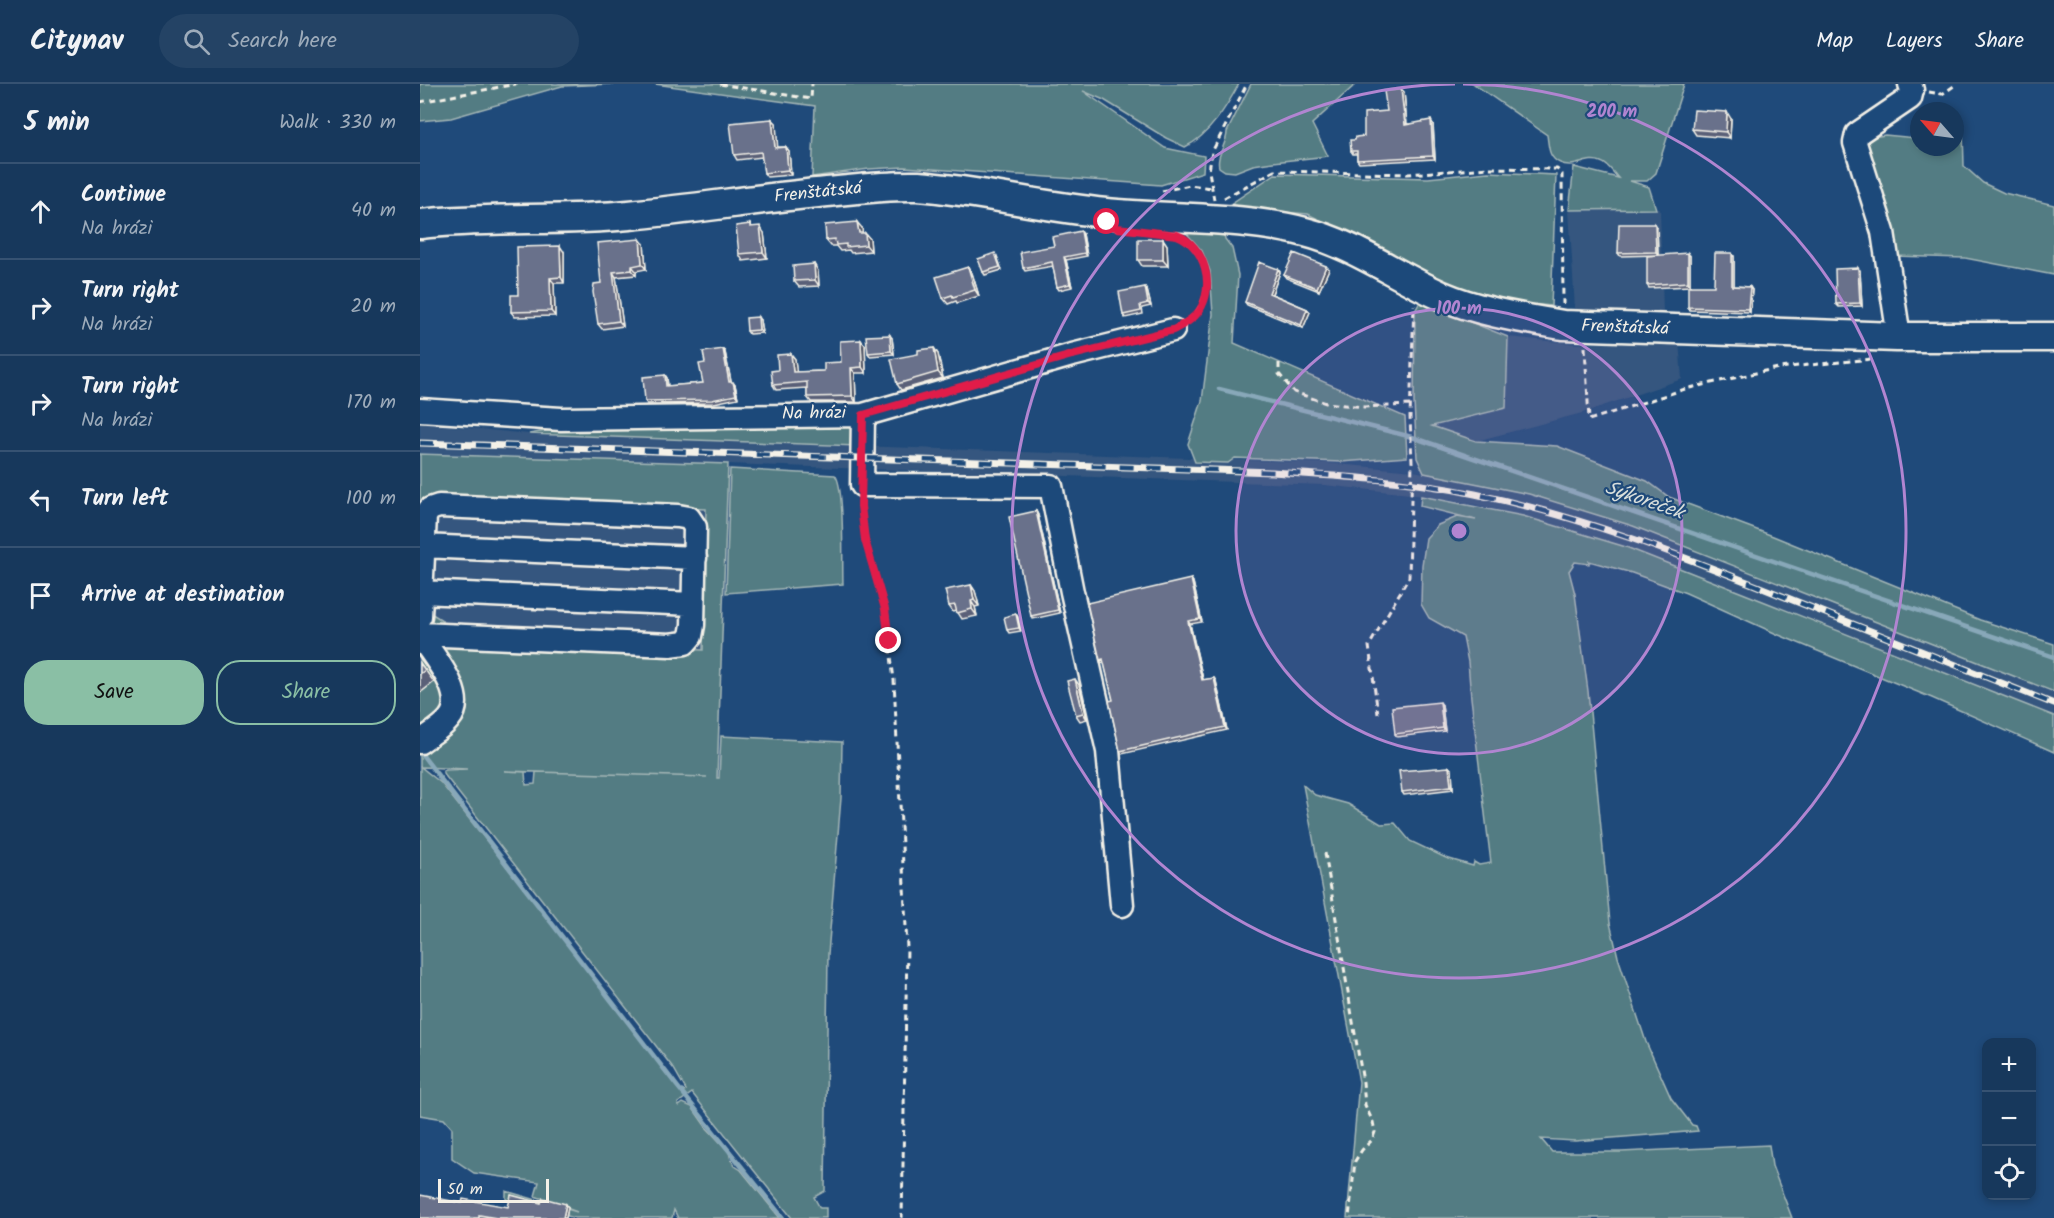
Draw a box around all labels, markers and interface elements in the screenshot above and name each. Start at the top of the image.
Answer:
search box [159,14,579,68]
text: Citynav [30,19,123,64]
text: Search here [228,24,337,59]
icon: search [180,25,213,58]
text: Map [1816,25,1853,58]
text: Layers [1886,25,1942,58]
text: Share [1975,25,2024,58]
text: 200 m [1587,98,1638,127]
text: 5 min [24,102,90,144]
north arrow [1910,102,1964,156]
text: Walk · 330 m [279,107,396,139]
street label: Frenštátská [773,174,865,212]
text: Continue [81,178,166,213]
icon: ahead [24,195,57,228]
text: 40 m [351,195,396,227]
route start [1093,208,1119,234]
text: Na hrázi [81,213,152,245]
text: Turn right [81,274,179,309]
icon: right [24,291,57,324]
text: 20 m [350,291,396,323]
text: 100 m [1436,295,1482,324]
text: Na hrázi [81,309,152,341]
street label: Frenštátská [1581,312,1671,344]
text: Turn right [81,370,179,405]
icon: right [24,387,57,420]
text: 170 m [347,387,396,419]
street label: Na hrázi [782,399,847,429]
text: Na hrázi [81,405,152,437]
water label: Sýkoreček [1600,473,1690,530]
text: Turn left [81,482,168,517]
icon: left [24,483,57,516]
text: 100 m [346,483,396,515]
centre of rings [1449,521,1469,541]
text: Arrive at destination [81,578,284,613]
icon: arrive [24,579,57,612]
route end [875,627,901,653]
button: Save [24,660,204,725]
button: Share [216,660,396,725]
map controls [1982,1038,2036,1200]
button: + [1982,1038,2036,1092]
button: − [1982,1092,2036,1146]
button: locate [1982,1146,2036,1200]
scale bar [438,1176,549,1204]
text: 50 m [447,1177,483,1202]

